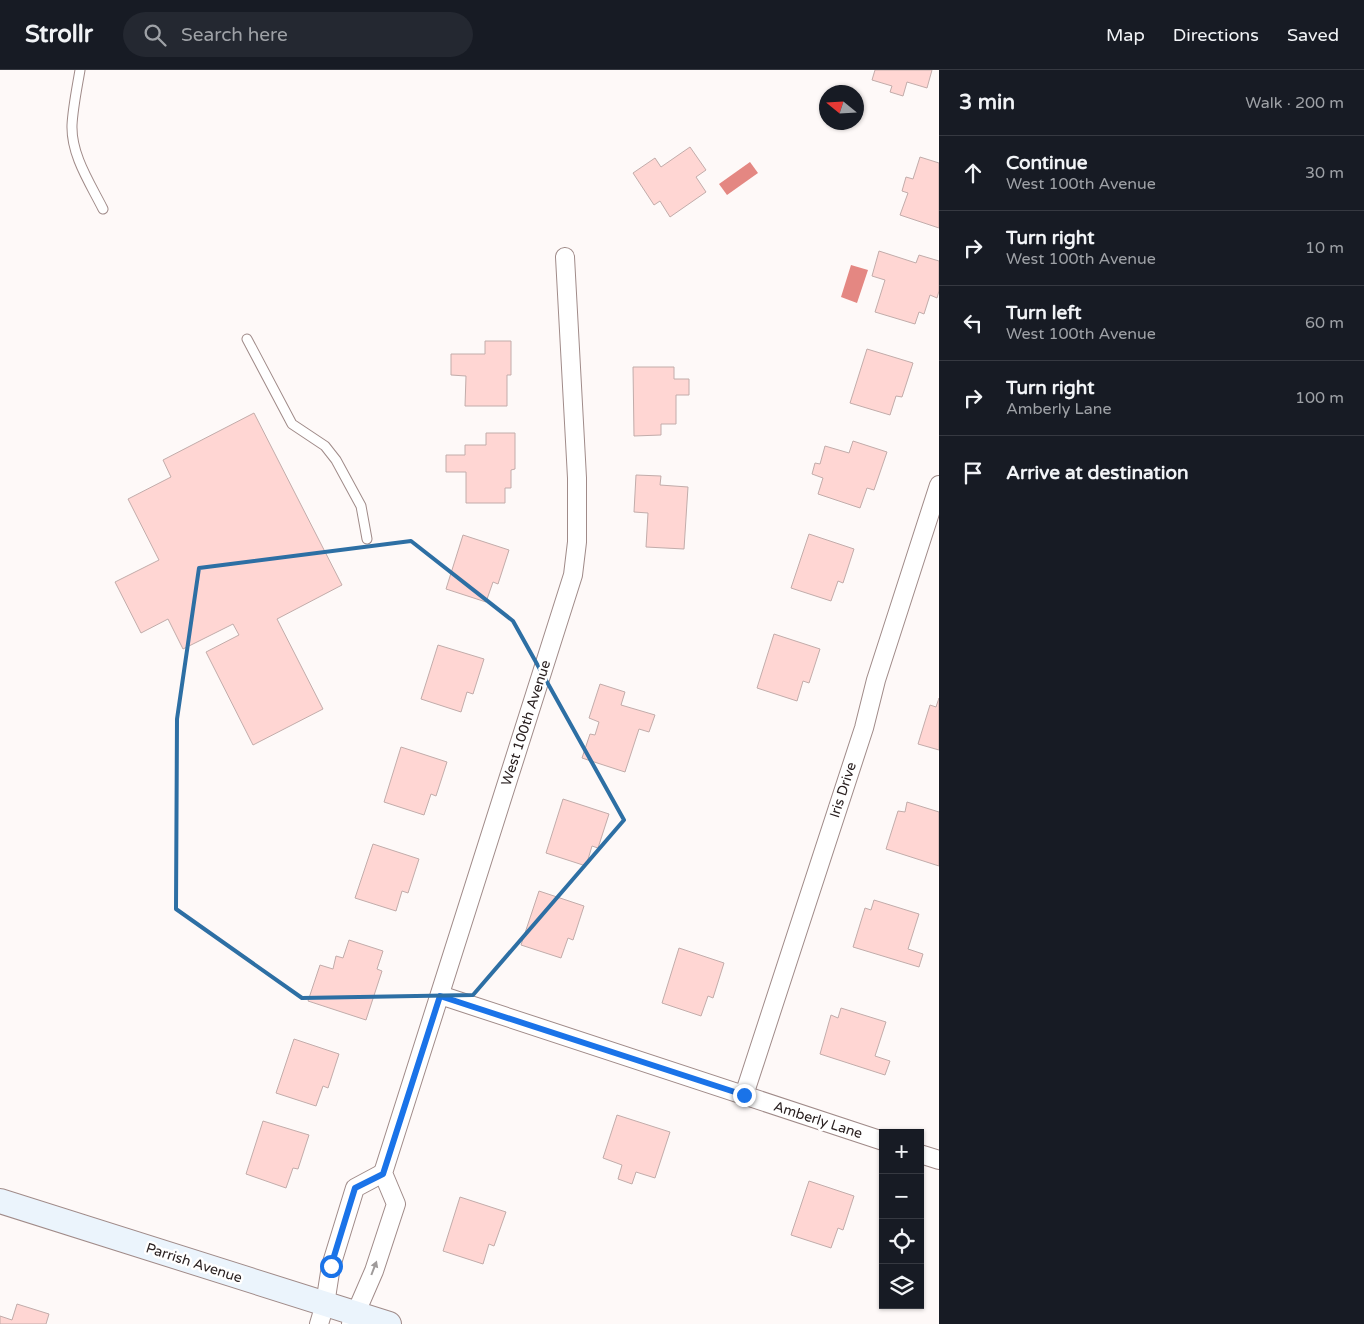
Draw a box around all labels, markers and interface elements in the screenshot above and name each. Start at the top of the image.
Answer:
search box [123,12,473,57]
text: Strollr [25,20,93,49]
icon: search [141,21,169,49]
text: Search here [181,24,288,46]
text: Map [1106,24,1145,46]
text: Directions [1173,24,1259,46]
text: Saved [1287,24,1339,46]
north arrow [819,85,864,130]
text: 3 min [959,90,1015,115]
text: Walk · 200 m [1245,93,1344,113]
text: Continue [1006,152,1088,174]
icon: ahead [959,159,987,187]
text: 30 m [1305,163,1344,183]
text: West 100th Avenue [1006,174,1156,194]
text: Turn right [1006,227,1094,249]
icon: right [959,234,987,262]
text: 10 m [1305,238,1344,258]
text: West 100th Avenue [1006,249,1156,269]
text: Turn left [1006,302,1082,324]
icon: left [959,309,987,337]
text: 60 m [1305,313,1344,333]
text: West 100th Avenue [1006,324,1156,344]
text: Turn right [1006,377,1094,399]
icon: right [959,384,987,412]
text: 100 m [1295,388,1344,408]
text: Amberly Lane [1006,399,1112,419]
icon: arrive [959,459,987,487]
text: Arrive at destination [1006,462,1189,484]
street label: West 100th Avenue [498,658,554,788]
street label: Iris Drive [826,760,860,820]
route end [733,1084,756,1107]
street label: Amberly Lane [771,1098,865,1142]
map controls [879,1129,924,1309]
button: + [879,1129,924,1174]
button: − [879,1174,924,1219]
button: locate [879,1219,924,1264]
street label: Parrish Avenue [144,1239,244,1287]
route start [320,1255,343,1278]
one-way arrow [371,1261,379,1275]
button: layers [879,1264,924,1309]

